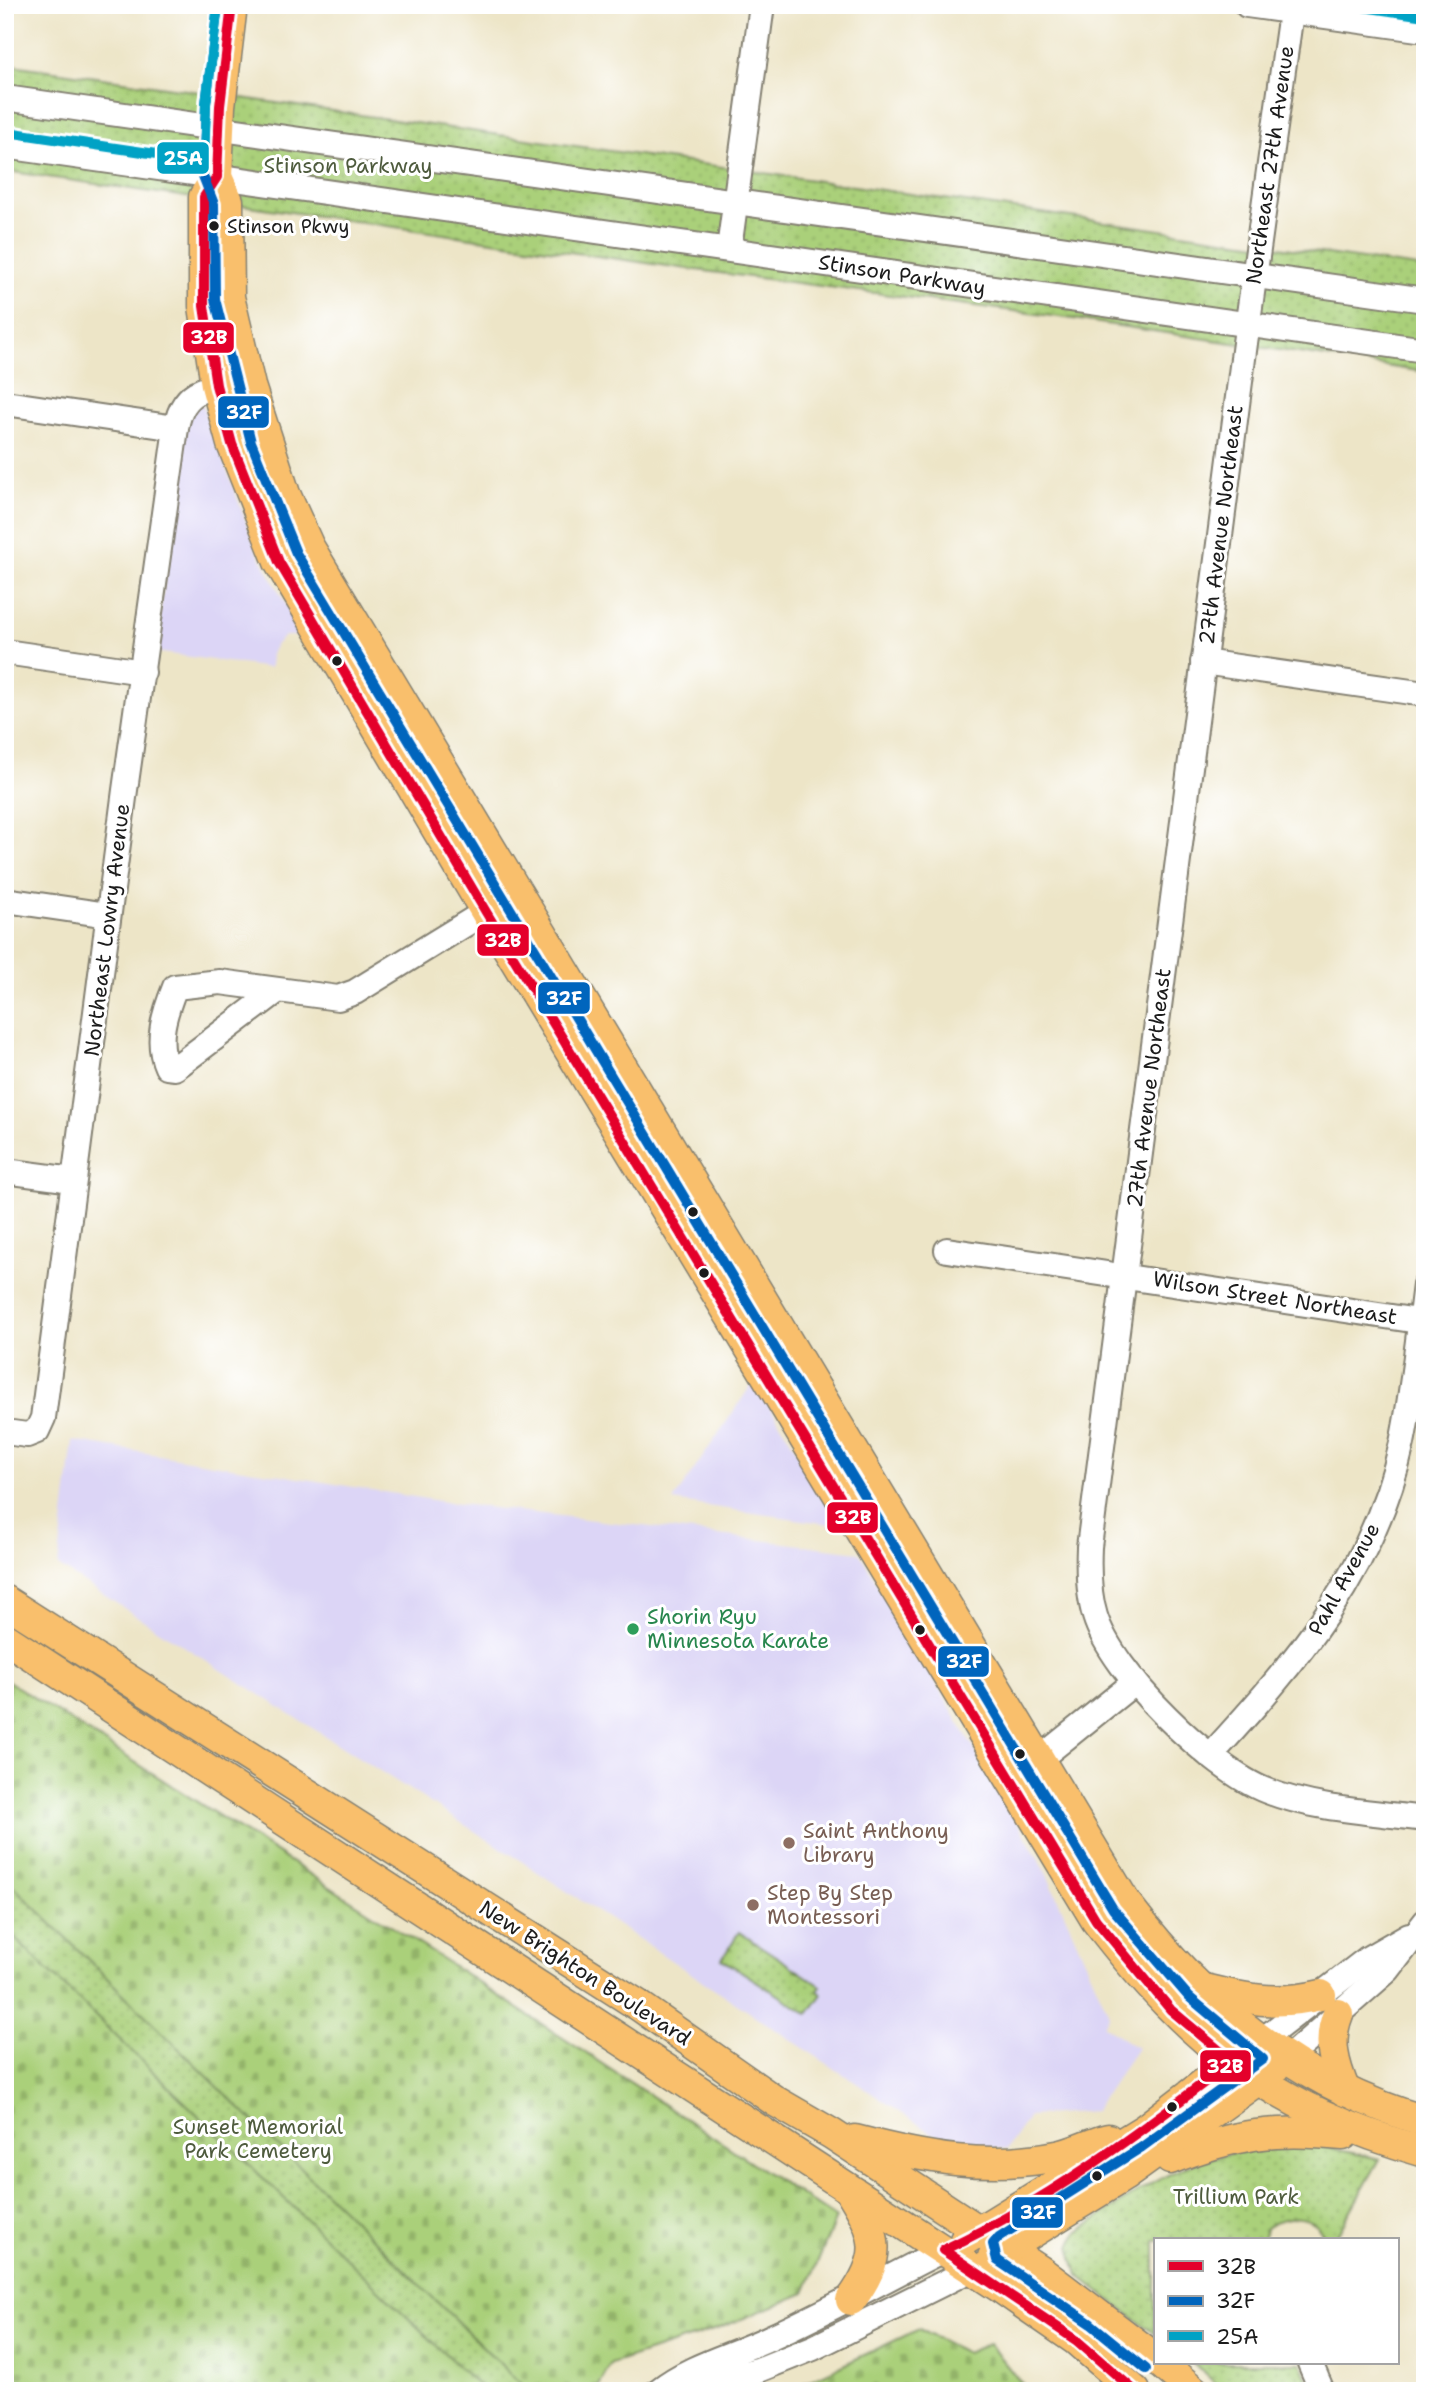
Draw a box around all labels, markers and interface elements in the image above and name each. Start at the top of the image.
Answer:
street label: Northeast 27th Avenue [1239,44,1301,286]
line badge: 25A [156,141,210,175]
text: 25A [163,146,203,171]
park label: Stinson Parkway [264,152,432,180]
place label: Stinson Pkwy [227,214,350,239]
marker: Stinson Pkwy [207,219,221,233]
street label: Stinson Parkway [816,248,988,302]
line badge: 32B [182,321,235,354]
text: 32B [190,325,228,350]
line badge: 32F [217,395,270,429]
text: 32F [226,400,262,425]
street label: 27th Avenue Northeast [1192,404,1250,646]
unlabelled marker [330,654,344,668]
street label: Northeast Lowry Avenue [78,802,136,1058]
line badge: 32B [476,923,530,957]
text: 32B [484,928,522,953]
street label: 27th Avenue Northeast [1120,967,1178,1209]
line badge: 32F [537,981,591,1015]
text: 32F [546,986,582,1011]
unlabelled marker [686,1205,700,1219]
street label: Wilson Street Northeast [1151,1265,1399,1331]
unlabelled marker [697,1266,711,1280]
line badge: 32B [826,1501,879,1534]
text: 32B [834,1505,872,1530]
street label: Pahl Avenue [1302,1518,1386,1640]
place label: Shorin Ryu Minnesota Karate [647,1603,829,1655]
marker: Shorin Ryu Minnesota Karate [625,1621,641,1637]
unlabelled marker [913,1623,927,1637]
line badge: 32F [937,1645,990,1678]
text: 32F [946,1649,982,1674]
unlabelled marker [1013,1747,1027,1761]
place label: Saint Anthony Library [803,1817,949,1869]
marker: Saint Anthony Library [781,1835,797,1851]
place label: Step By Step Montessori [767,1879,893,1931]
street label: New Brighton Boulevard [474,1894,696,2052]
marker: Step By Step Montessori [745,1897,761,1913]
line badge: 32B [1199,2049,1252,2083]
text: 32B [1206,2054,1244,2079]
unlabelled marker [1165,2100,1179,2114]
park label: Sunset Memorial Park Cemetery [173,2113,344,2165]
unlabelled marker [1090,2169,1104,2183]
park label: Trillium Park [1173,2183,1299,2211]
line badge: 32F [1011,2196,1064,2229]
text: 32F [1020,2200,1056,2225]
legend [1154,2238,1398,2364]
text: 32B [1216,2253,1256,2281]
text: 32F [1216,2287,1256,2315]
text: 25A [1216,2323,1258,2351]

